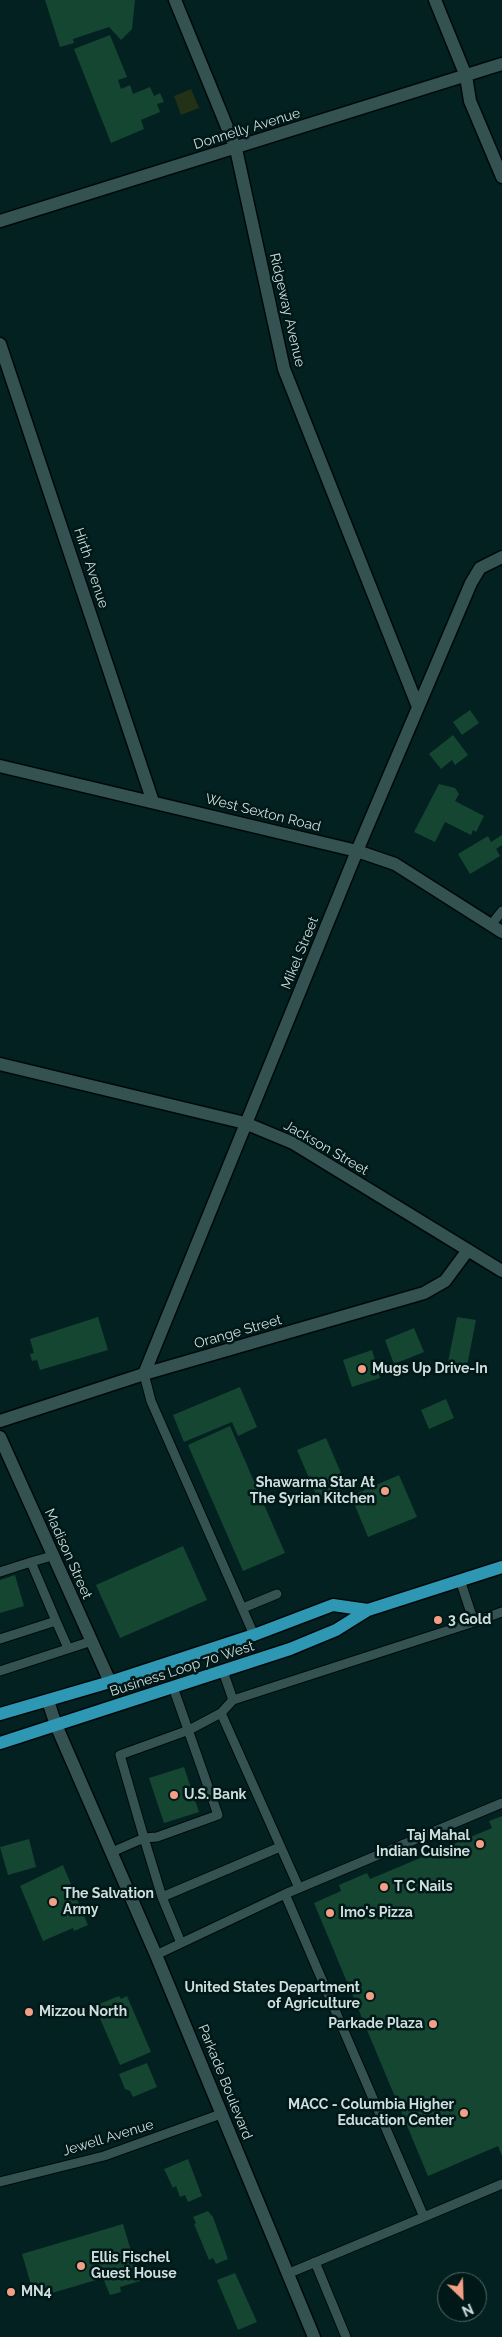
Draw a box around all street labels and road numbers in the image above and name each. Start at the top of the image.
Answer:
street label: Donnelly Avenue [192,105,302,153]
street label: Ridgeway Avenue [266,251,308,369]
street label: Hirth Avenue [70,526,112,610]
street label: West Sexton Road [203,790,323,836]
street label: Mikel Street [278,914,322,992]
street label: Jackson Street [281,1117,371,1179]
street label: Orange Street [192,1311,284,1353]
street label: Madison Street [41,1506,95,1602]
street label: Business Loop 70 West [108,1638,256,1700]
street label: Parkade Boulevard [194,2022,256,2142]
street label: Jewell Avenue [60,2116,156,2160]

